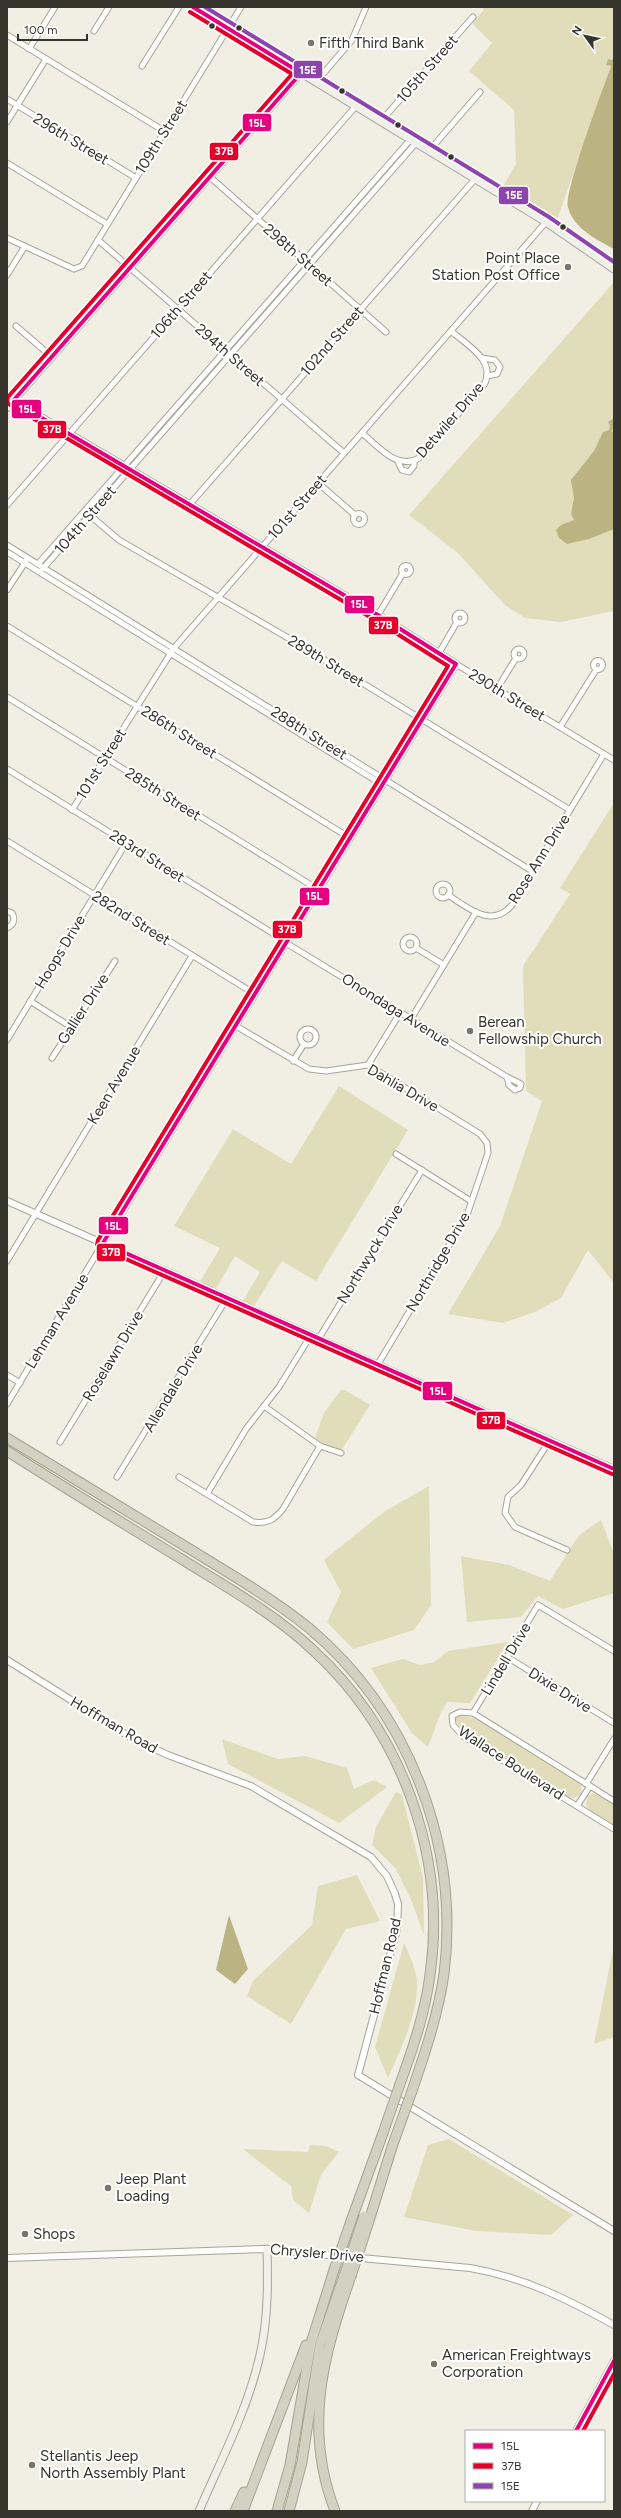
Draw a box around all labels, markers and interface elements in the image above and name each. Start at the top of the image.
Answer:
scale bar [18,16,87,42]
north arrow [565,16,605,56]
unlabelled marker [207,21,217,31]
text: 100 m [24,23,58,37]
unlabelled marker [234,23,244,33]
text: N [569,24,585,38]
street label: 105th Street [393,31,462,107]
place label: Fifth Third Bank [319,34,425,52]
marker: Fifth Third Bank [306,38,316,48]
line badge: 15E [293,60,323,79]
text: 15E [299,64,317,77]
unlabelled marker [337,86,347,96]
street label: 109th Street [131,96,191,177]
street label: 296th Street [30,109,112,169]
line badge: 15L [242,113,272,132]
text: 15L [249,117,266,130]
unlabelled marker [393,120,403,130]
line badge: 37B [209,142,239,161]
text: 37B [215,145,234,158]
unlabelled marker [446,152,456,162]
line badge: 15E [498,186,529,205]
text: 15E [505,189,523,202]
street label: 298th Street [260,220,337,290]
unlabelled marker [558,222,568,232]
place label: Point Place Station Post Office [431,249,560,284]
marker: Point Place Station Post Office [563,262,573,272]
street label: 106th Street [147,267,216,343]
street label: 102nd Street [297,302,368,380]
street label: 294th Street [192,320,269,390]
street label: Detwiler Drive [412,378,488,462]
line badge: 15L [11,399,42,419]
text: 15L [19,403,36,416]
line badge: 37B [37,420,67,439]
text: 37B [43,423,62,436]
street label: 101st Street [264,471,330,543]
street label: 104th Street [50,482,120,558]
line badge: 15L [344,595,375,614]
text: 15L [351,598,368,611]
line badge: 37B [368,616,399,635]
text: 37B [374,619,393,632]
street label: 289th Street [285,631,368,691]
street label: 290th Street [465,665,549,725]
street label: 286th Street [138,702,220,763]
street label: 288th Street [268,702,351,764]
street label: 101st Street [72,725,130,803]
street label: 285th Street [122,764,204,825]
street label: Rose Ann Drive [504,811,574,907]
street label: 283rd Street [106,826,188,886]
street label: 282nd Street [89,887,174,949]
line badge: 15L [299,887,330,906]
text: 15L [306,890,323,903]
street label: Hoops Drive [31,912,89,992]
line badge: 37B [272,920,303,939]
text: 37B [278,923,297,936]
street label: Onondaga Avenue [338,969,454,1051]
street label: Gallier Drive [53,970,113,1048]
place label: Berean Fellowship Church [478,1013,602,1048]
marker: Berean Fellowship Church [465,1026,475,1036]
street label: Keen Avenue [84,1043,144,1127]
street label: Dahlia Drive [364,1060,442,1116]
street label: Northwyck Drive [333,1201,407,1307]
street label: Northridge Drive [402,1209,474,1315]
line badge: 15L [98,1216,129,1235]
text: 15L [105,1220,122,1233]
line badge: 37B [96,1243,126,1262]
text: 37B [102,1246,121,1259]
street label: Lehman Avenue [22,1270,92,1372]
street label: Roselawn Drive [79,1307,147,1405]
street label: Allendale Drive [140,1341,206,1435]
line badge: 15L [422,1381,453,1401]
text: 15L [430,1385,447,1398]
line badge: 37B [476,1411,506,1430]
text: 37B [482,1414,501,1427]
street label: Lindell Drive [477,1619,535,1699]
street label: Dixie Drive [525,1664,595,1716]
street label: Hoffman Road [67,1693,161,1757]
street label: Wallace Boulevard [455,1722,567,1804]
street label: Hoffman Road [365,1916,405,2016]
place label: Jeep Plant Loading [116,2170,187,2205]
marker: Jeep Plant Loading [103,2183,113,2193]
place label: Shops [33,2225,75,2243]
marker: Shops [20,2229,30,2239]
street label: Chrysler Drive [269,2240,365,2266]
place label: American Freightways Corporation [442,2346,591,2381]
marker: American Freightways Corporation [429,2359,439,2369]
legend [465,2430,605,2502]
text: 15L [501,2439,520,2453]
place label: Stellantis Jeep North Assembly Plant [40,2447,186,2482]
text: 37B [501,2459,521,2473]
marker: Stellantis Jeep North Assembly Plant [27,2460,37,2470]
text: 15E [501,2479,520,2493]

